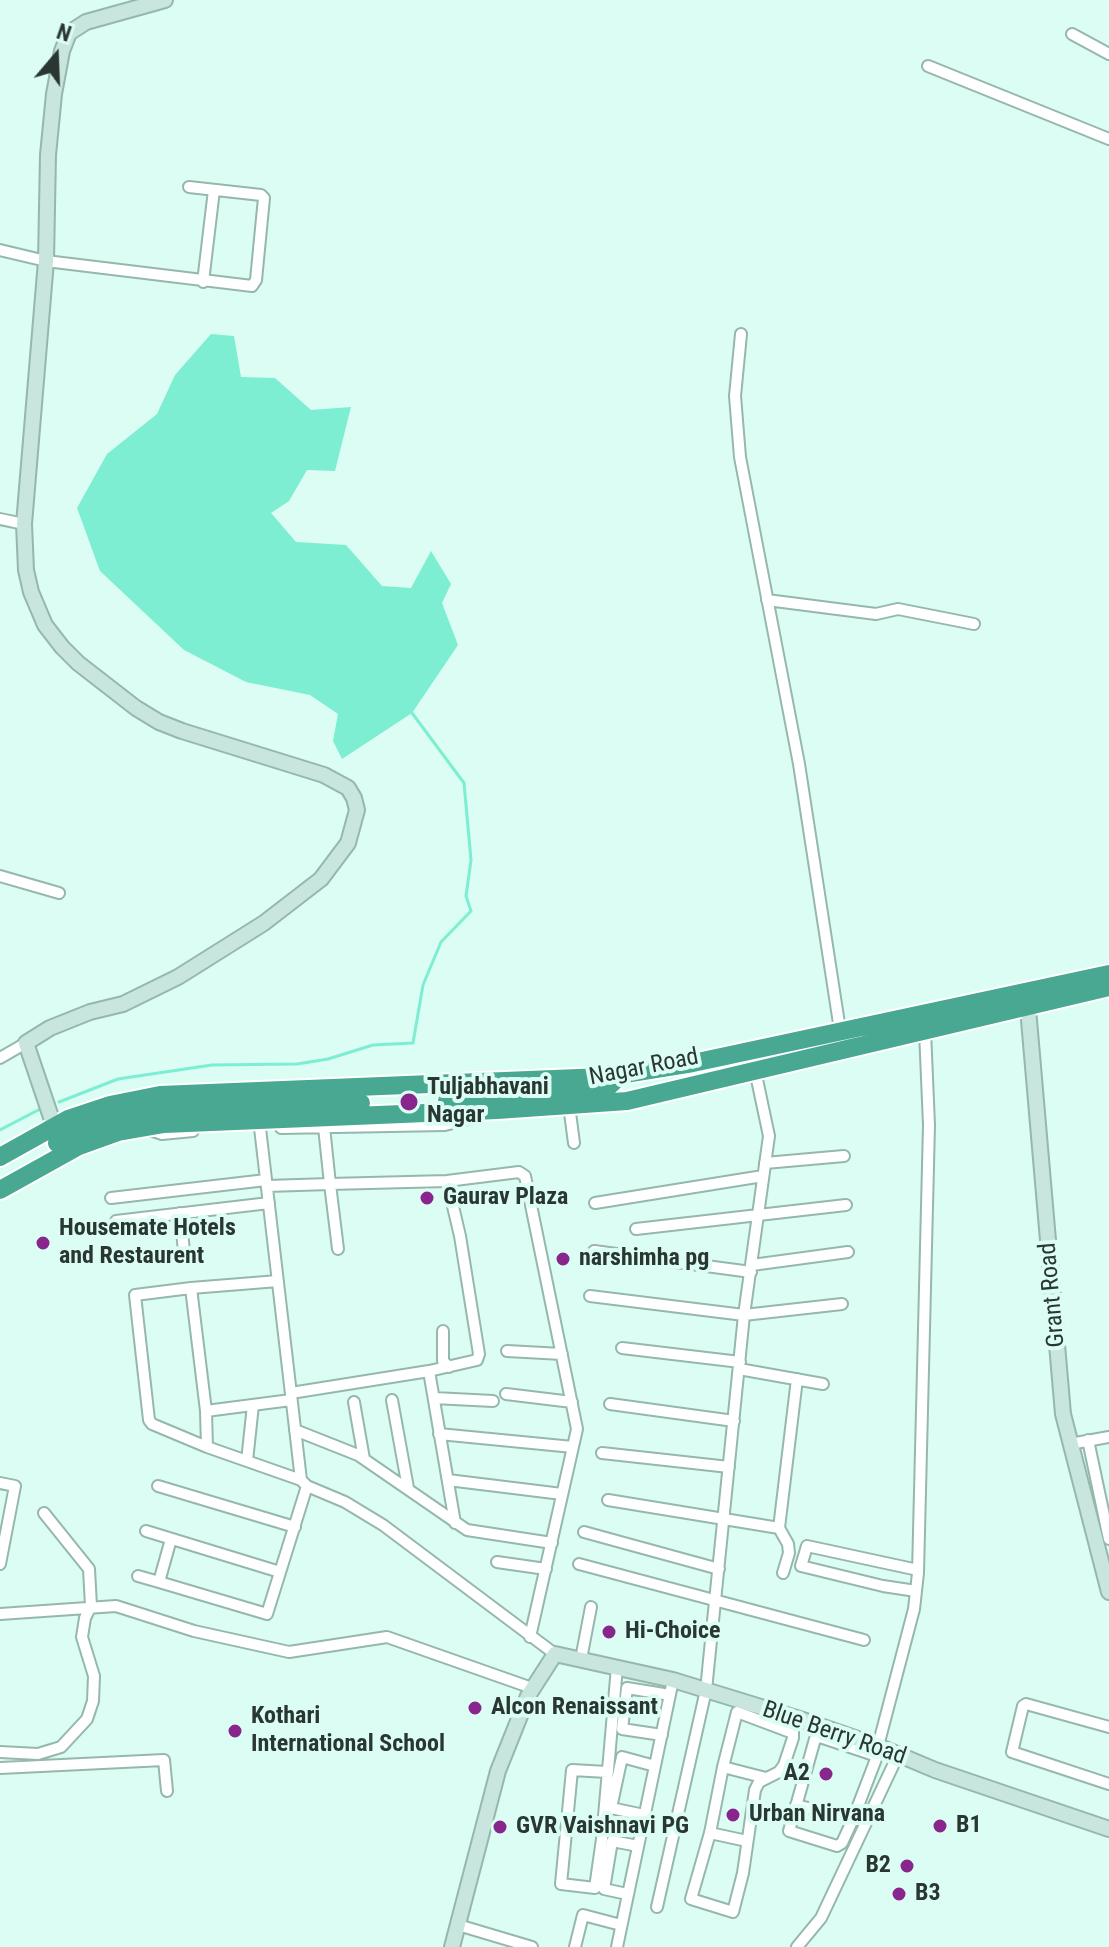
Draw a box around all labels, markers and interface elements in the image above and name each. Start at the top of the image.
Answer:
north arrow [16,16,96,96]
text: N [54,19,74,47]
street label: Nagar Road [587,1043,701,1093]
place label: Tuljabhavani Nagar [427,1074,549,1130]
marker: Tuljabhavani Nagar [398,1091,420,1113]
place label: Gaurav Plaza [443,1184,568,1212]
marker: Gaurav Plaza [418,1189,436,1207]
place label: Housemate Hotels and Restaurent [59,1215,236,1271]
marker: Housemate Hotels and Restaurent [34,1234,52,1252]
street label: Grant Road [1034,1241,1072,1349]
place label: narshimha pg [579,1245,709,1273]
marker: narshimha pg [554,1250,572,1268]
place label: Hi-Choice [625,1618,720,1646]
marker: Hi-Choice [600,1623,618,1641]
place label: Alcon Renaissant [491,1694,658,1722]
street label: Blue Berry Road [758,1696,910,1772]
marker: Alcon Renaissant [466,1699,484,1717]
place label: Kothari International School [251,1703,445,1759]
marker: Kothari International School [226,1722,244,1740]
place label: A2 [784,1760,810,1788]
marker: A2 [817,1765,835,1783]
place label: Urban Nirvana [749,1801,885,1829]
marker: Urban Nirvana [724,1806,742,1824]
place label: B1 [956,1812,982,1840]
place label: GVR Vaishnavi PG [516,1813,689,1841]
marker: B1 [931,1817,949,1835]
marker: GVR Vaishnavi PG [491,1818,509,1836]
place label: B2 [865,1852,891,1880]
marker: B2 [898,1857,916,1875]
place label: B3 [915,1880,941,1908]
marker: B3 [890,1885,908,1903]

